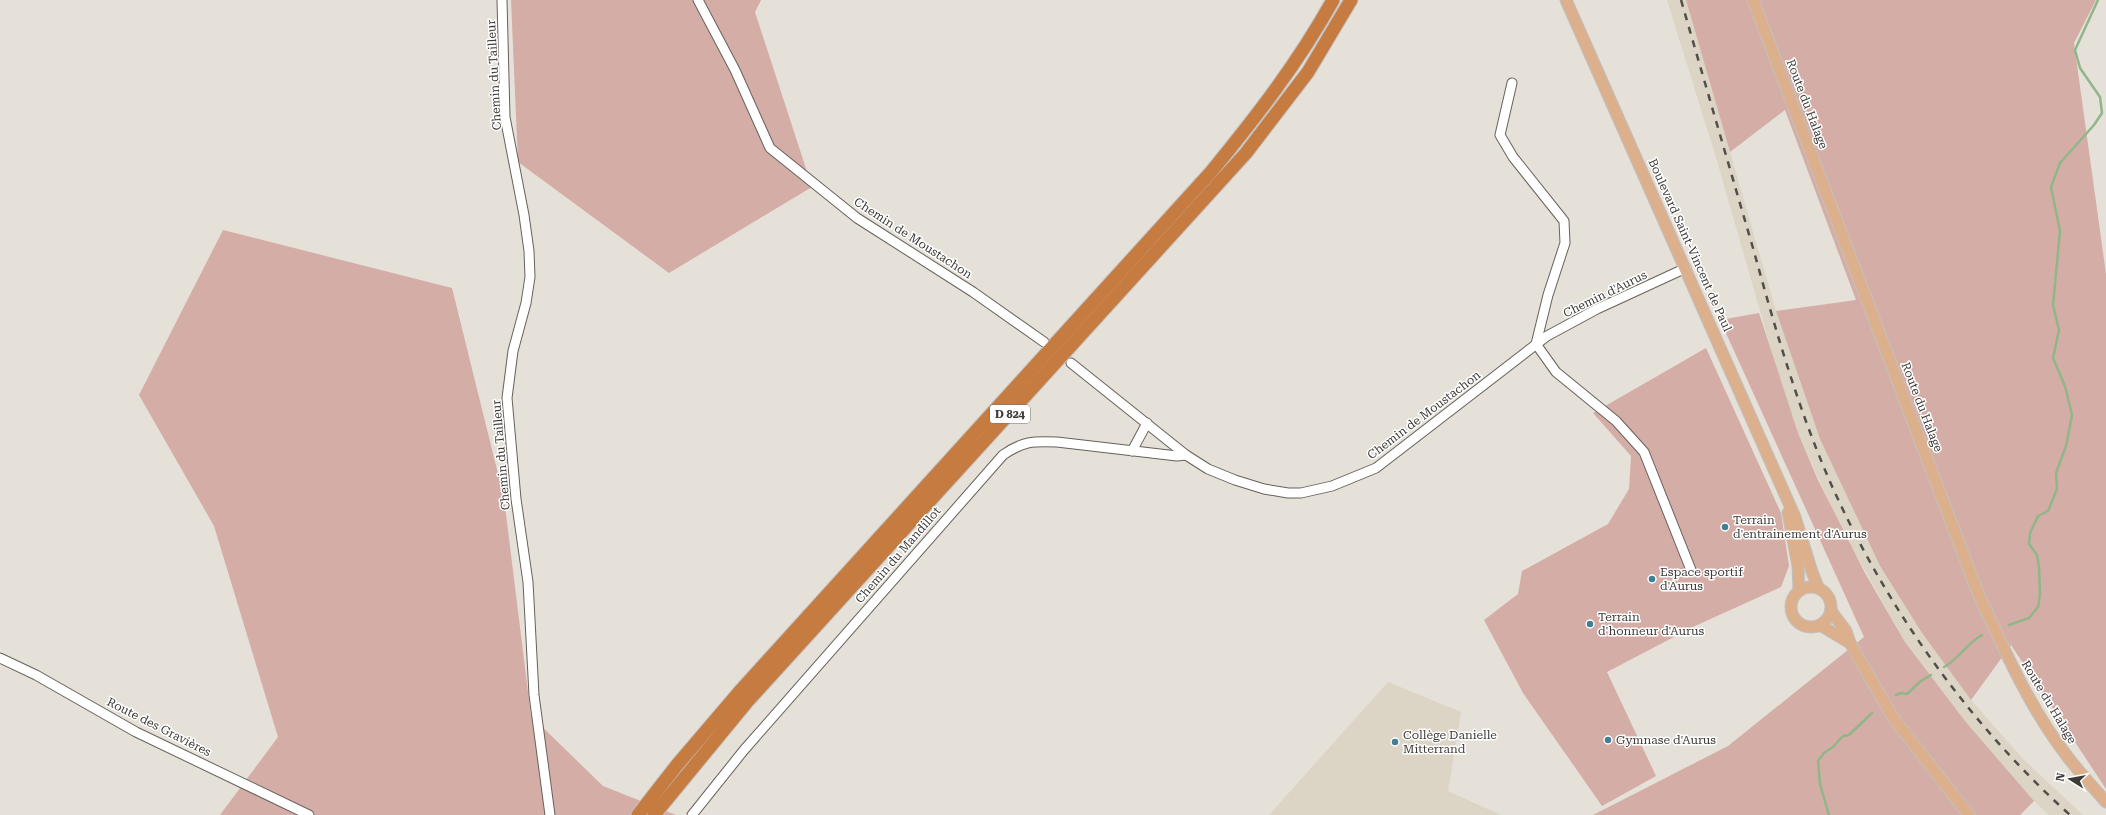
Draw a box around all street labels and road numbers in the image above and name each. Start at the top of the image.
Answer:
street label: Chemin du Tailleur [484,19,504,131]
street label: Route du Halage [1783,57,1831,151]
street label: Boulevard Saint-Vincent de Paul [1645,156,1735,334]
street label: Chemin de Moustachon [851,195,975,282]
street label: Chemin d'Aurus [1561,268,1649,320]
street label: Route du Halage [1898,360,1946,454]
street label: Chemin de Moustachon [1365,368,1484,462]
street label: Chemin du Tailleur [489,399,513,511]
road number: D 824 [990,405,1030,423]
street label: Chemin du Mandillot [852,504,944,606]
street label: Route du Halage [2019,658,2080,747]
street label: Route des Gravières [105,695,214,759]

